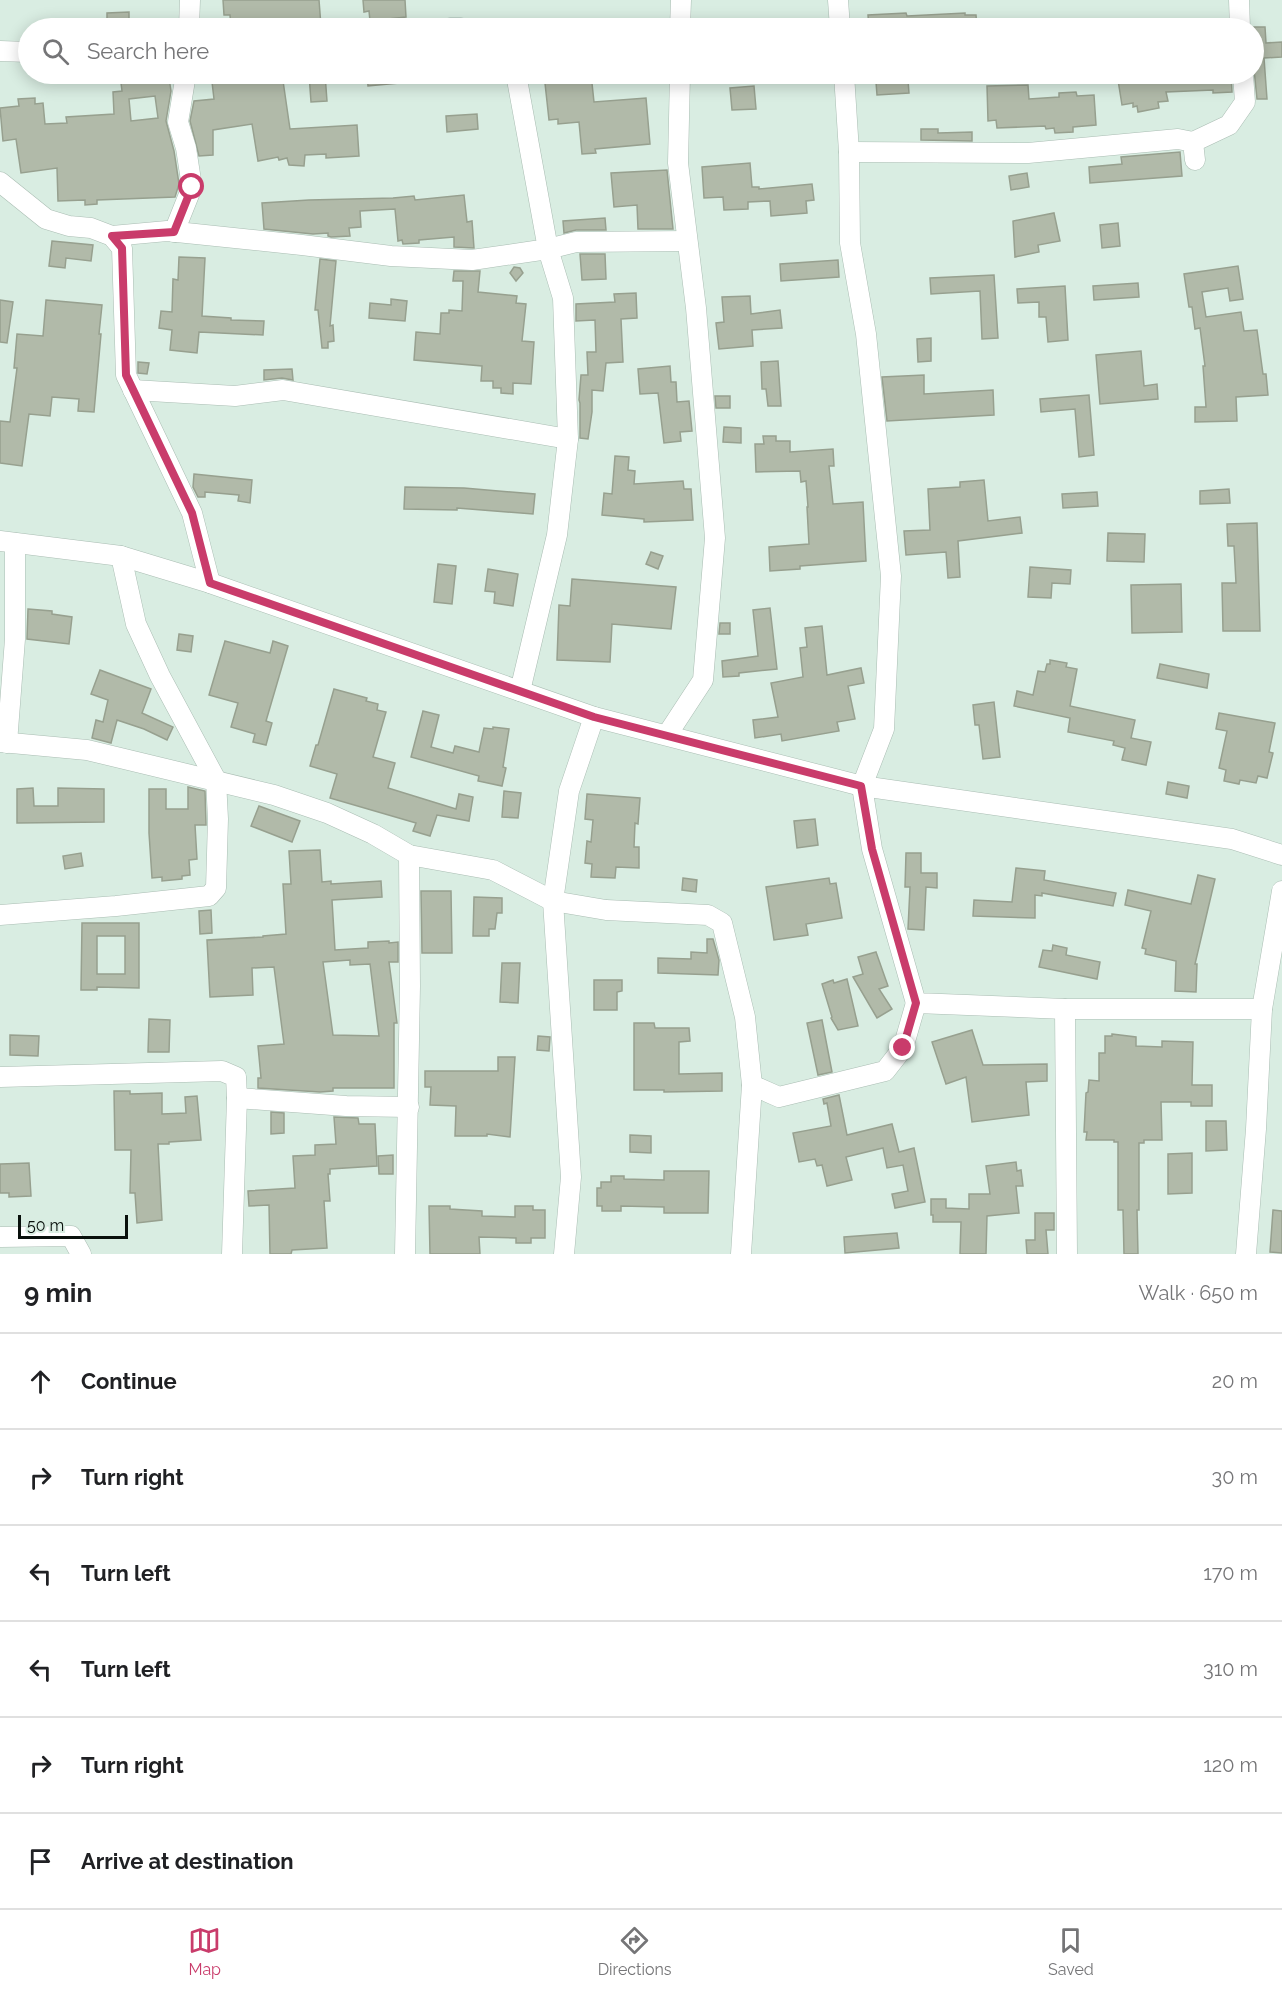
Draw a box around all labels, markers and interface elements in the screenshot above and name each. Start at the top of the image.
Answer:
search box [18,18,1264,84]
icon: search [39,35,72,68]
text: Search here [87,38,209,64]
route start [178,173,204,199]
route end [889,1034,915,1060]
scale bar [18,1212,128,1240]
text: 50 m [27,1216,64,1235]
text: 9 min [24,1278,92,1308]
text: Walk · 650 m [1139,1281,1258,1305]
icon: ahead [24,1365,57,1398]
text: Continue [81,1368,177,1394]
text: 20 m [1212,1369,1258,1393]
icon: right [24,1461,57,1494]
text: Turn right [81,1464,184,1490]
text: 30 m [1212,1465,1258,1489]
icon: left [24,1557,57,1590]
text: Turn left [81,1560,171,1586]
text: 170 m [1203,1561,1258,1585]
icon: left [24,1653,57,1686]
text: Turn left [81,1656,171,1682]
text: 310 m [1203,1657,1258,1681]
icon: right [24,1749,57,1782]
text: Turn right [81,1752,184,1778]
text: 120 m [1203,1753,1258,1777]
icon: arrive [24,1845,57,1878]
text: Arrive at destination [81,1848,294,1874]
tab: Map [188,1924,221,1979]
tab: Directions [598,1924,672,1979]
tab: Saved [1048,1924,1094,1979]

